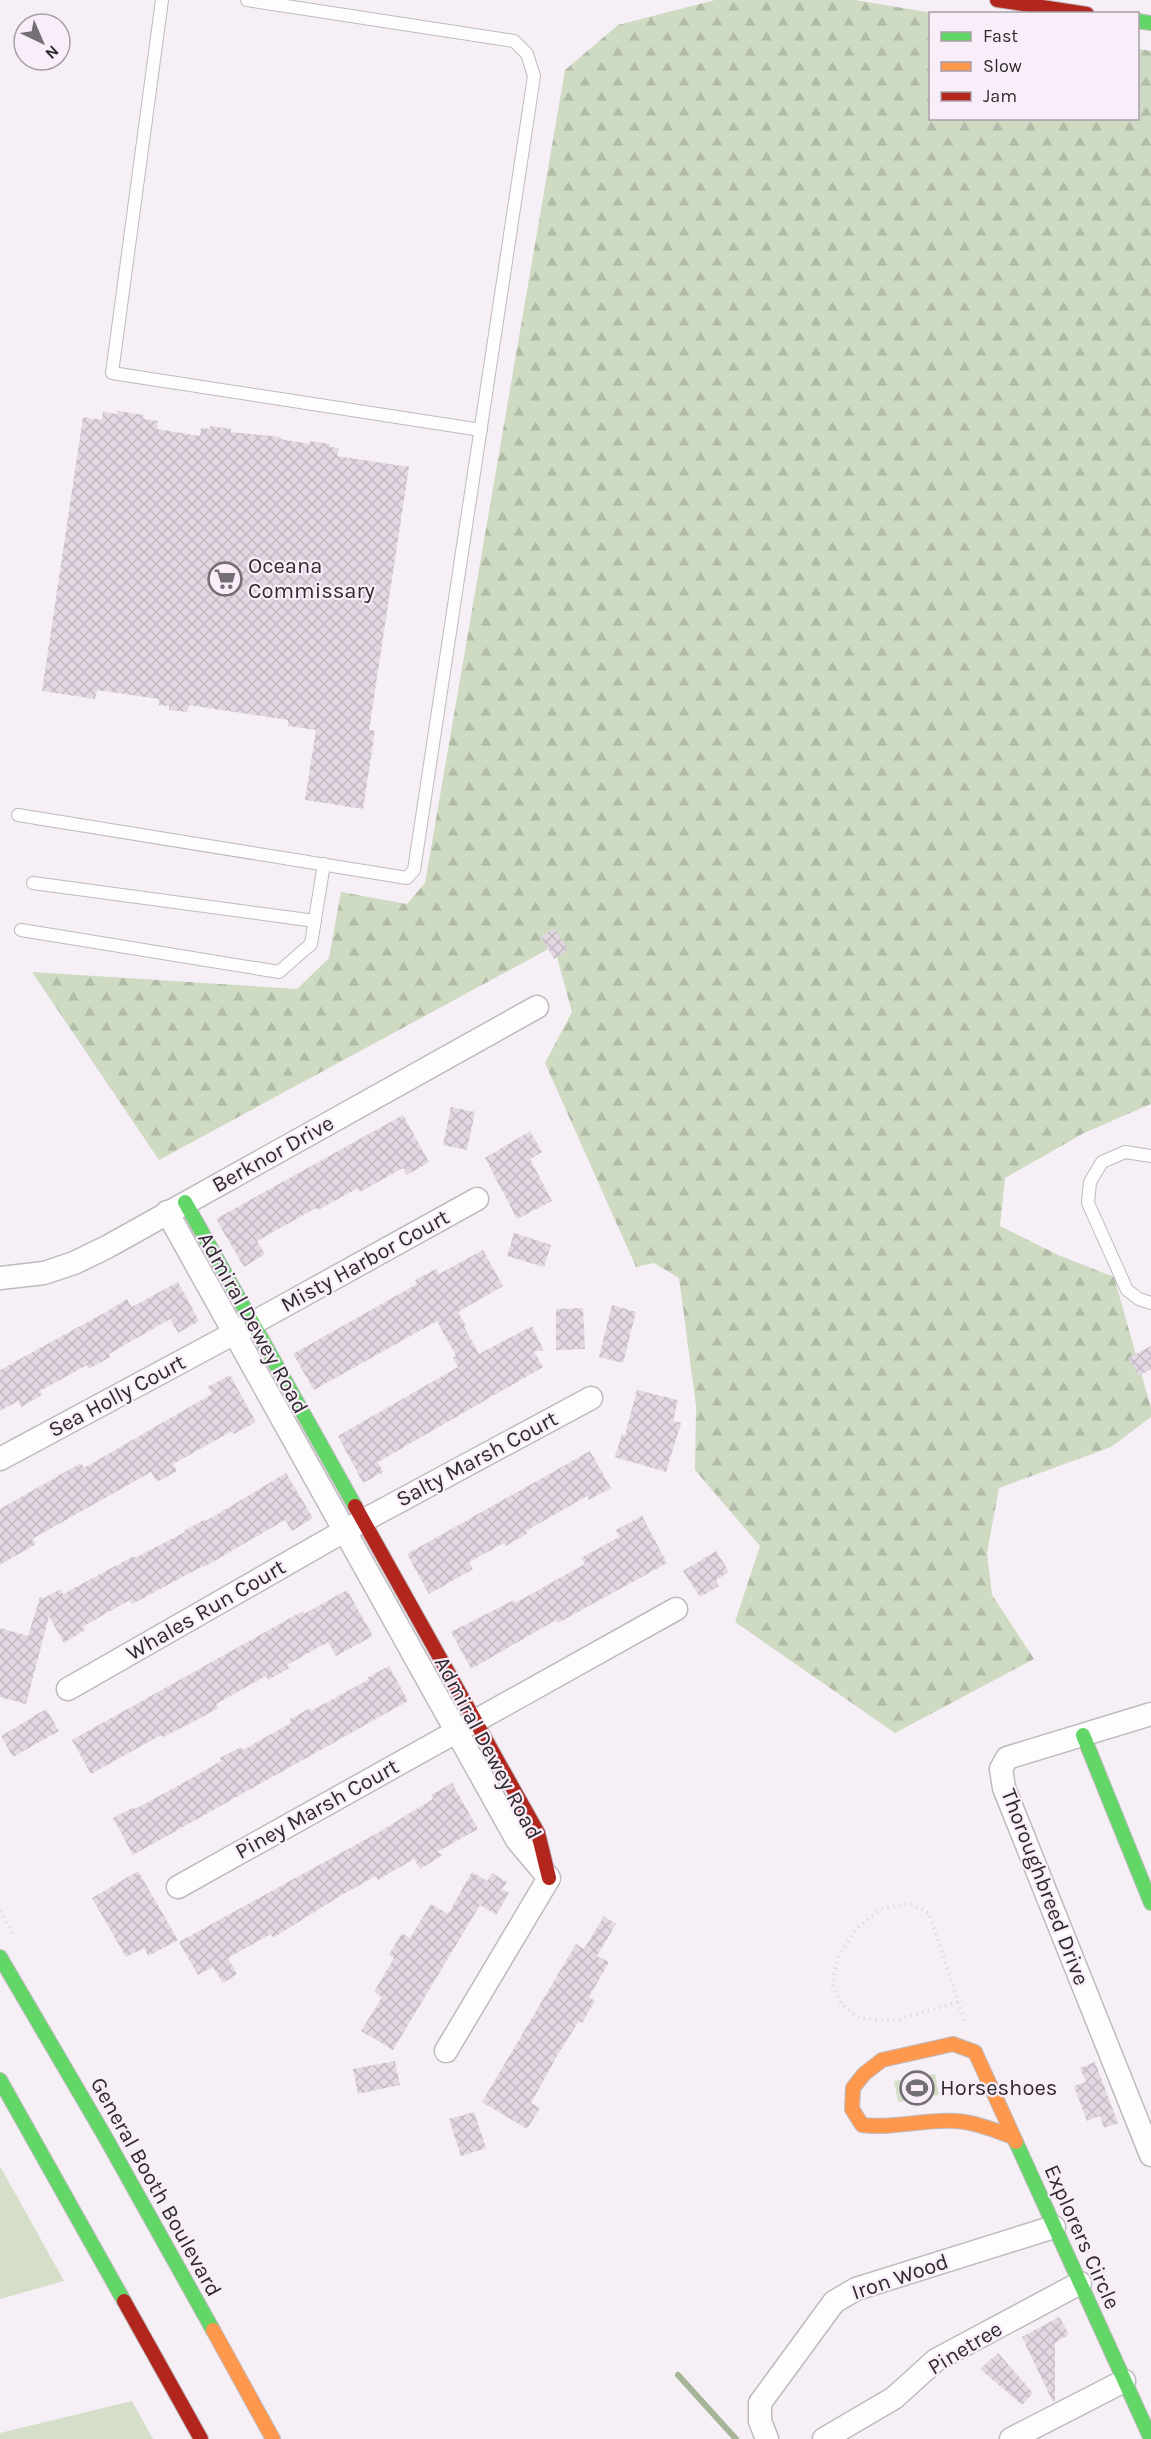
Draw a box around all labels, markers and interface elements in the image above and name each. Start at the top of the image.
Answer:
north arrow [12,12,72,72]
legend [929,12,1139,120]
text: Fast [983,25,1018,47]
text: N [41,42,63,63]
text: Slow [983,55,1022,77]
text: Jam [983,85,1017,107]
place label: Oceana Commissary [248,553,375,604]
supermarket icon: Oceana Commissary [207,561,243,597]
street label: Berknor Drive [208,1110,338,1198]
street label: Misty Harbor Court [276,1204,454,1318]
street label: Admiral Dewey Road [192,1228,314,1418]
street label: Sea Holly Court [44,1349,190,1443]
street label: Salty Marsh Court [392,1405,562,1513]
street label: Whales Run Court [122,1554,290,1666]
street label: Admiral Dewey Road [429,1652,547,1844]
street label: Piney Marsh Court [231,1753,403,1865]
street label: Thoroughbreed Drive [995,1785,1095,1989]
sports icon: Horseshoes [899,2070,935,2106]
street label: General Booth Boulevard [85,2073,227,2301]
place label: Horseshoes [940,2075,1057,2101]
street label: Explorers Circle [1039,2161,1125,2313]
street label: Iron Wood [848,2248,952,2306]
street label: Pinetree [923,2316,1007,2380]

